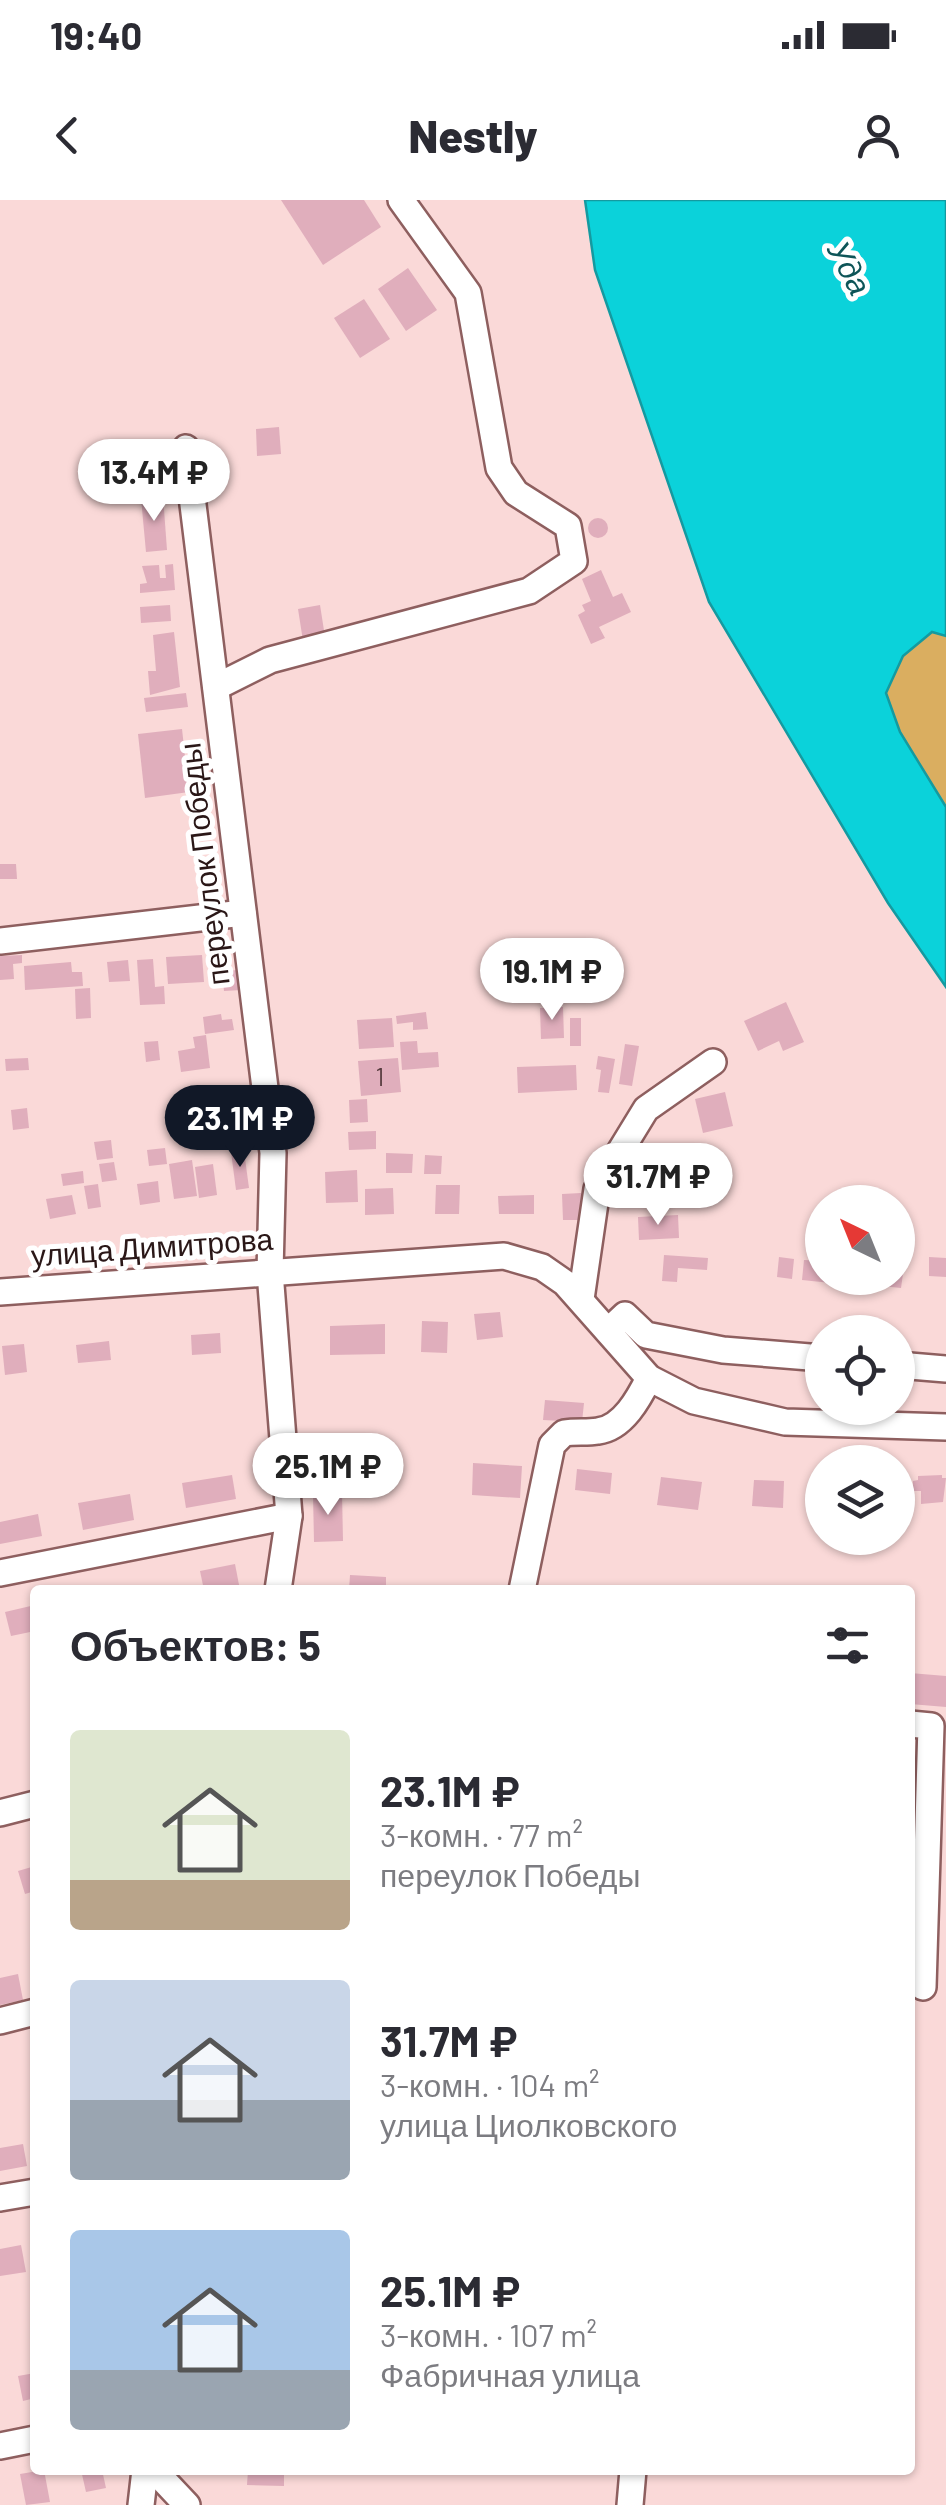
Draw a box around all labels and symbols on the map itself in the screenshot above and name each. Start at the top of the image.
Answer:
water label: Уда [820,233,881,301]
pin: 13.4M ₽ [62,439,246,524]
street label: переулок Победы [170,741,236,988]
pin: 19.1M ₽ [460,938,644,1023]
house number: 1 [376,1061,384,1091]
pin: 23.1M ₽ [148,1085,332,1170]
pin: 31.7M ₽ [566,1143,750,1228]
north arrow [805,1185,915,1295]
street label: улица Димитрова [30,1220,274,1272]
pin: 25.1M ₽ [236,1433,420,1518]

